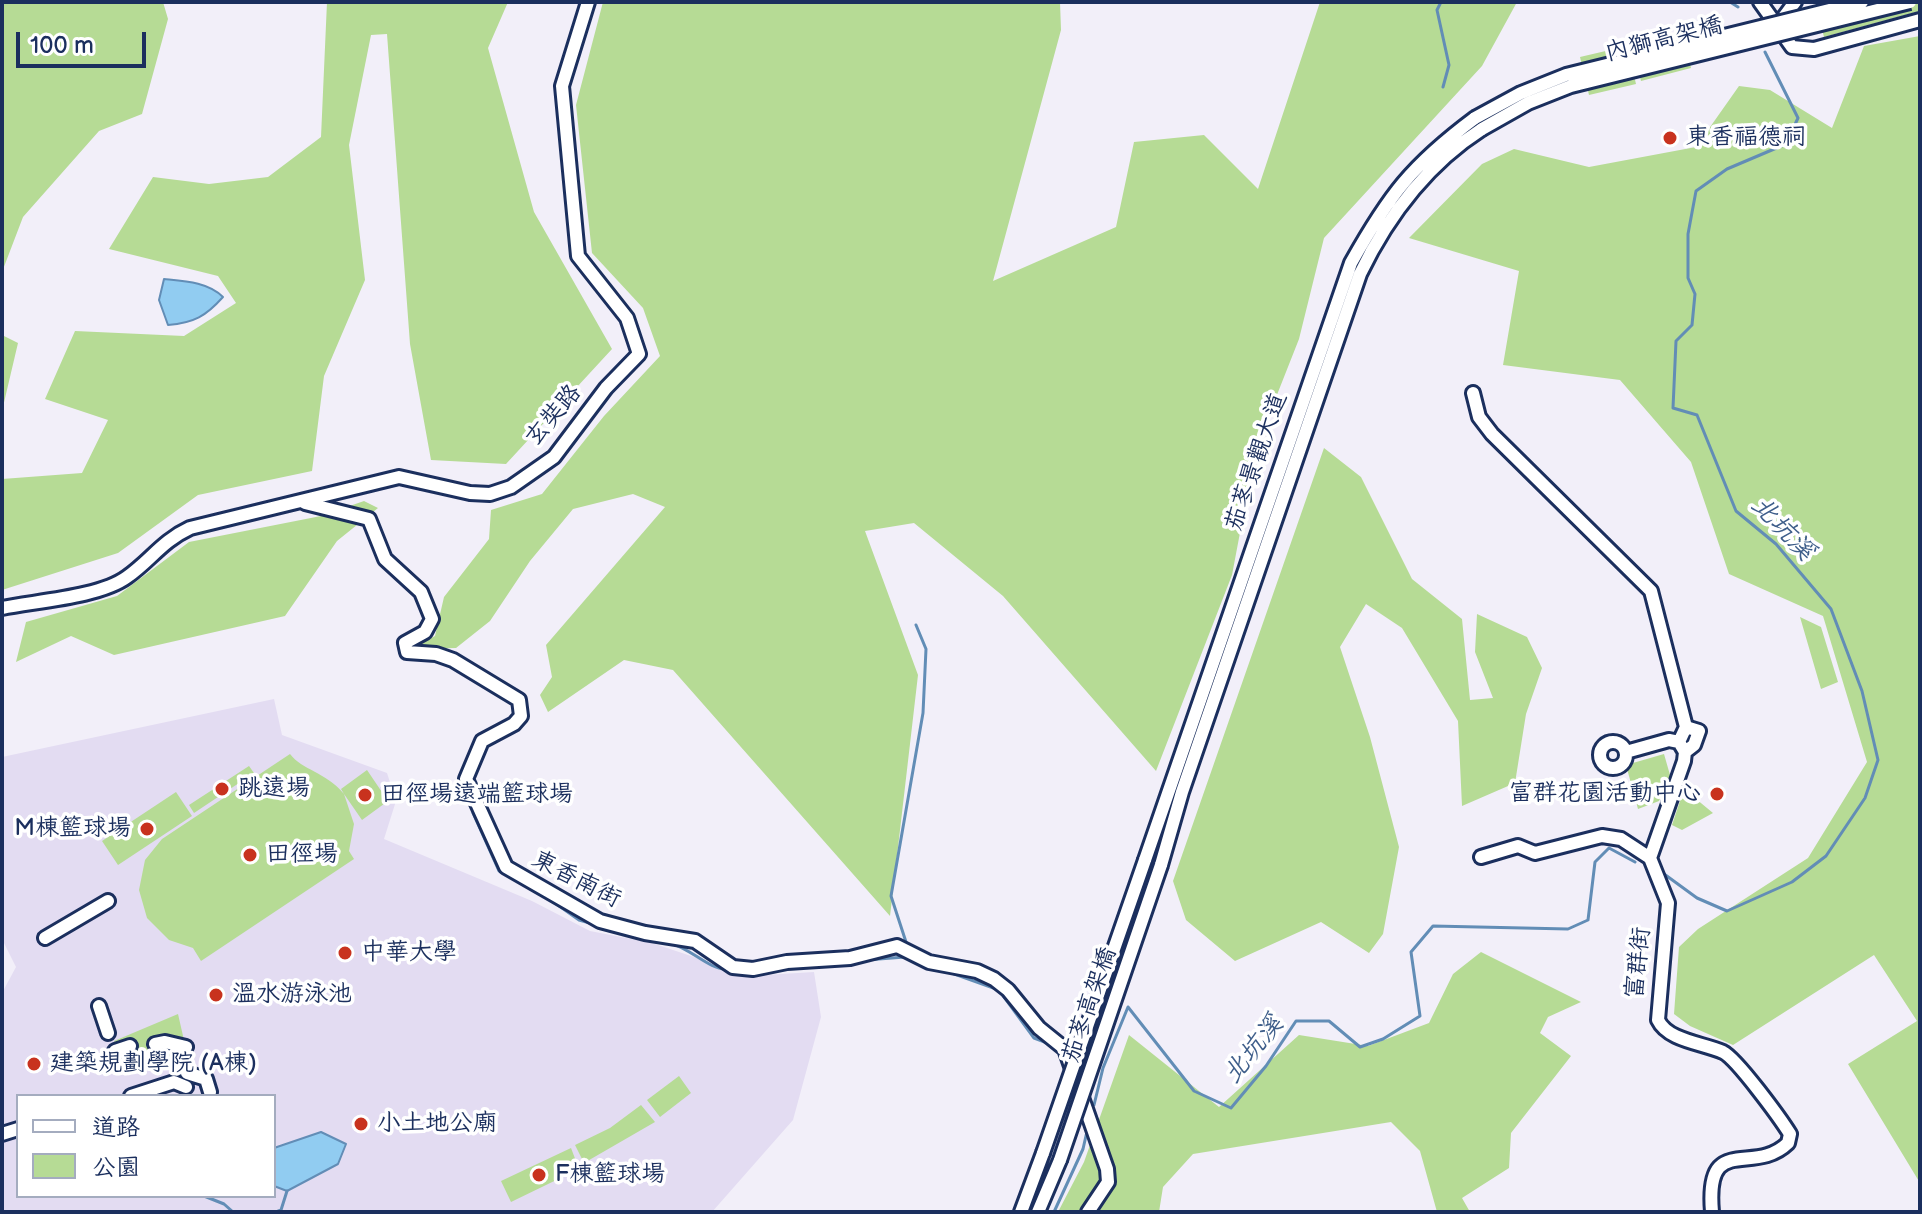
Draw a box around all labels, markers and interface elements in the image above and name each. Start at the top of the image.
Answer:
street label: 內獅高架橋 [1602,12,1726,68]
scale bar [20,16,150,66]
text: 100 m [30,31,94,60]
place label: 東香福德祠 [1686,124,1806,152]
marker: 東香福德祠 [1661,129,1679,147]
street label: 玄奘路 [520,379,588,453]
street label: 茄苳景觀大道 [1220,389,1294,535]
water label: 北坑溪 [1744,490,1820,568]
place label: 跳遠場 [238,775,310,803]
marker: 跳遠場 [213,780,231,798]
place label: 富群花園活動中心 [1509,780,1701,808]
place label: 田徑場遠端籃球場 [381,781,573,809]
marker: 富群花園活動中心 [1708,785,1726,803]
marker: 田徑場遠端籃球場 [356,786,374,804]
place label: M棟籃球場 [14,815,131,843]
marker: M棟籃球場 [138,820,156,838]
place label: 田徑場 [266,841,338,869]
street label: 東香南街 [527,845,625,915]
marker: 田徑場 [241,846,259,864]
street label: 富群街 [1621,926,1657,1000]
place label: 中華大學 [361,939,457,967]
marker: 中華大學 [336,944,354,962]
street label: 茄苳高架橋 [1057,944,1123,1066]
place label: 溫水游泳池 [232,981,352,1009]
marker: 溫水游泳池 [207,986,225,1004]
water label: 北坑溪 [1217,1010,1291,1090]
place label: 建築規劃學院 (A棟) [50,1050,257,1078]
marker: 建築規劃學院 (A棟) [25,1055,43,1073]
legend [16,1094,276,1198]
place label: 小土地公廟 [377,1110,497,1138]
text: 道路 [92,1113,140,1142]
marker: 小土地公廟 [352,1115,370,1133]
text: 公園 [92,1153,140,1182]
place label: F棟籃球場 [555,1161,665,1189]
marker: F棟籃球場 [530,1166,548,1184]

